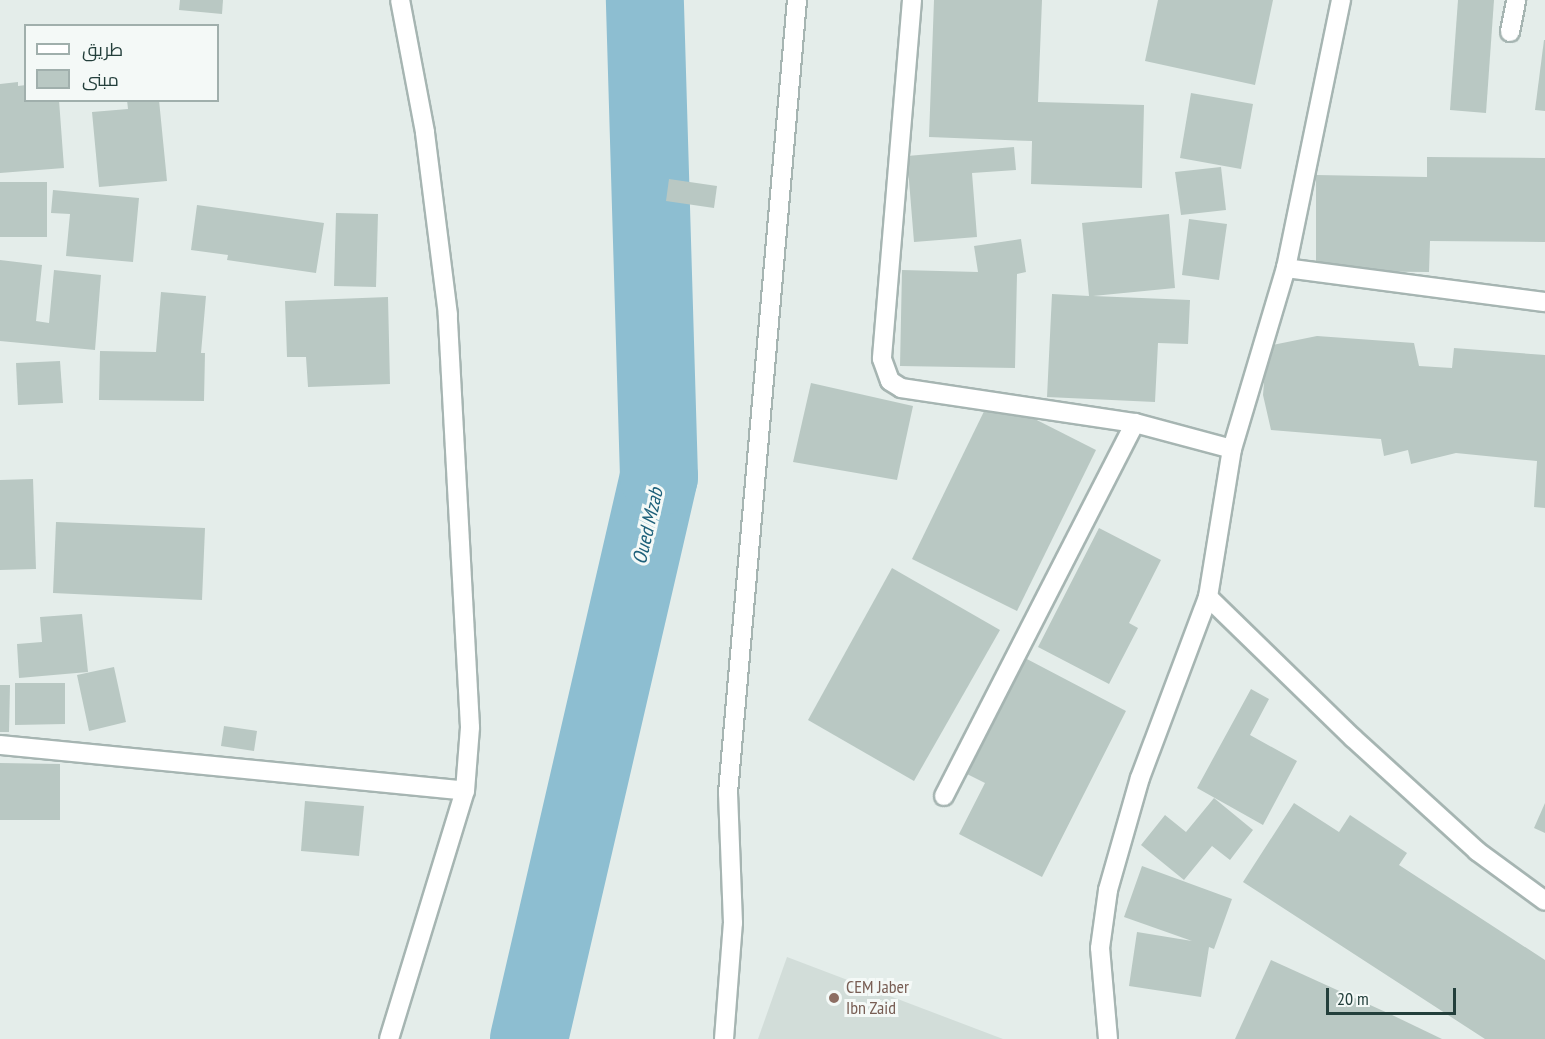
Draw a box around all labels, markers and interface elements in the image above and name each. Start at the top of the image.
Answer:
legend [24,24,219,102]
text: طريق [82,38,123,61]
text: مبنى [82,68,119,91]
water label: Oued Mzab [628,486,668,566]
scale bar [1329,976,1460,1014]
place label: CEM Jaber Ibn Zaid [846,977,909,1020]
text: 20 m [1337,987,1369,1010]
marker: CEM Jaber Ibn Zaid [827,991,841,1005]

